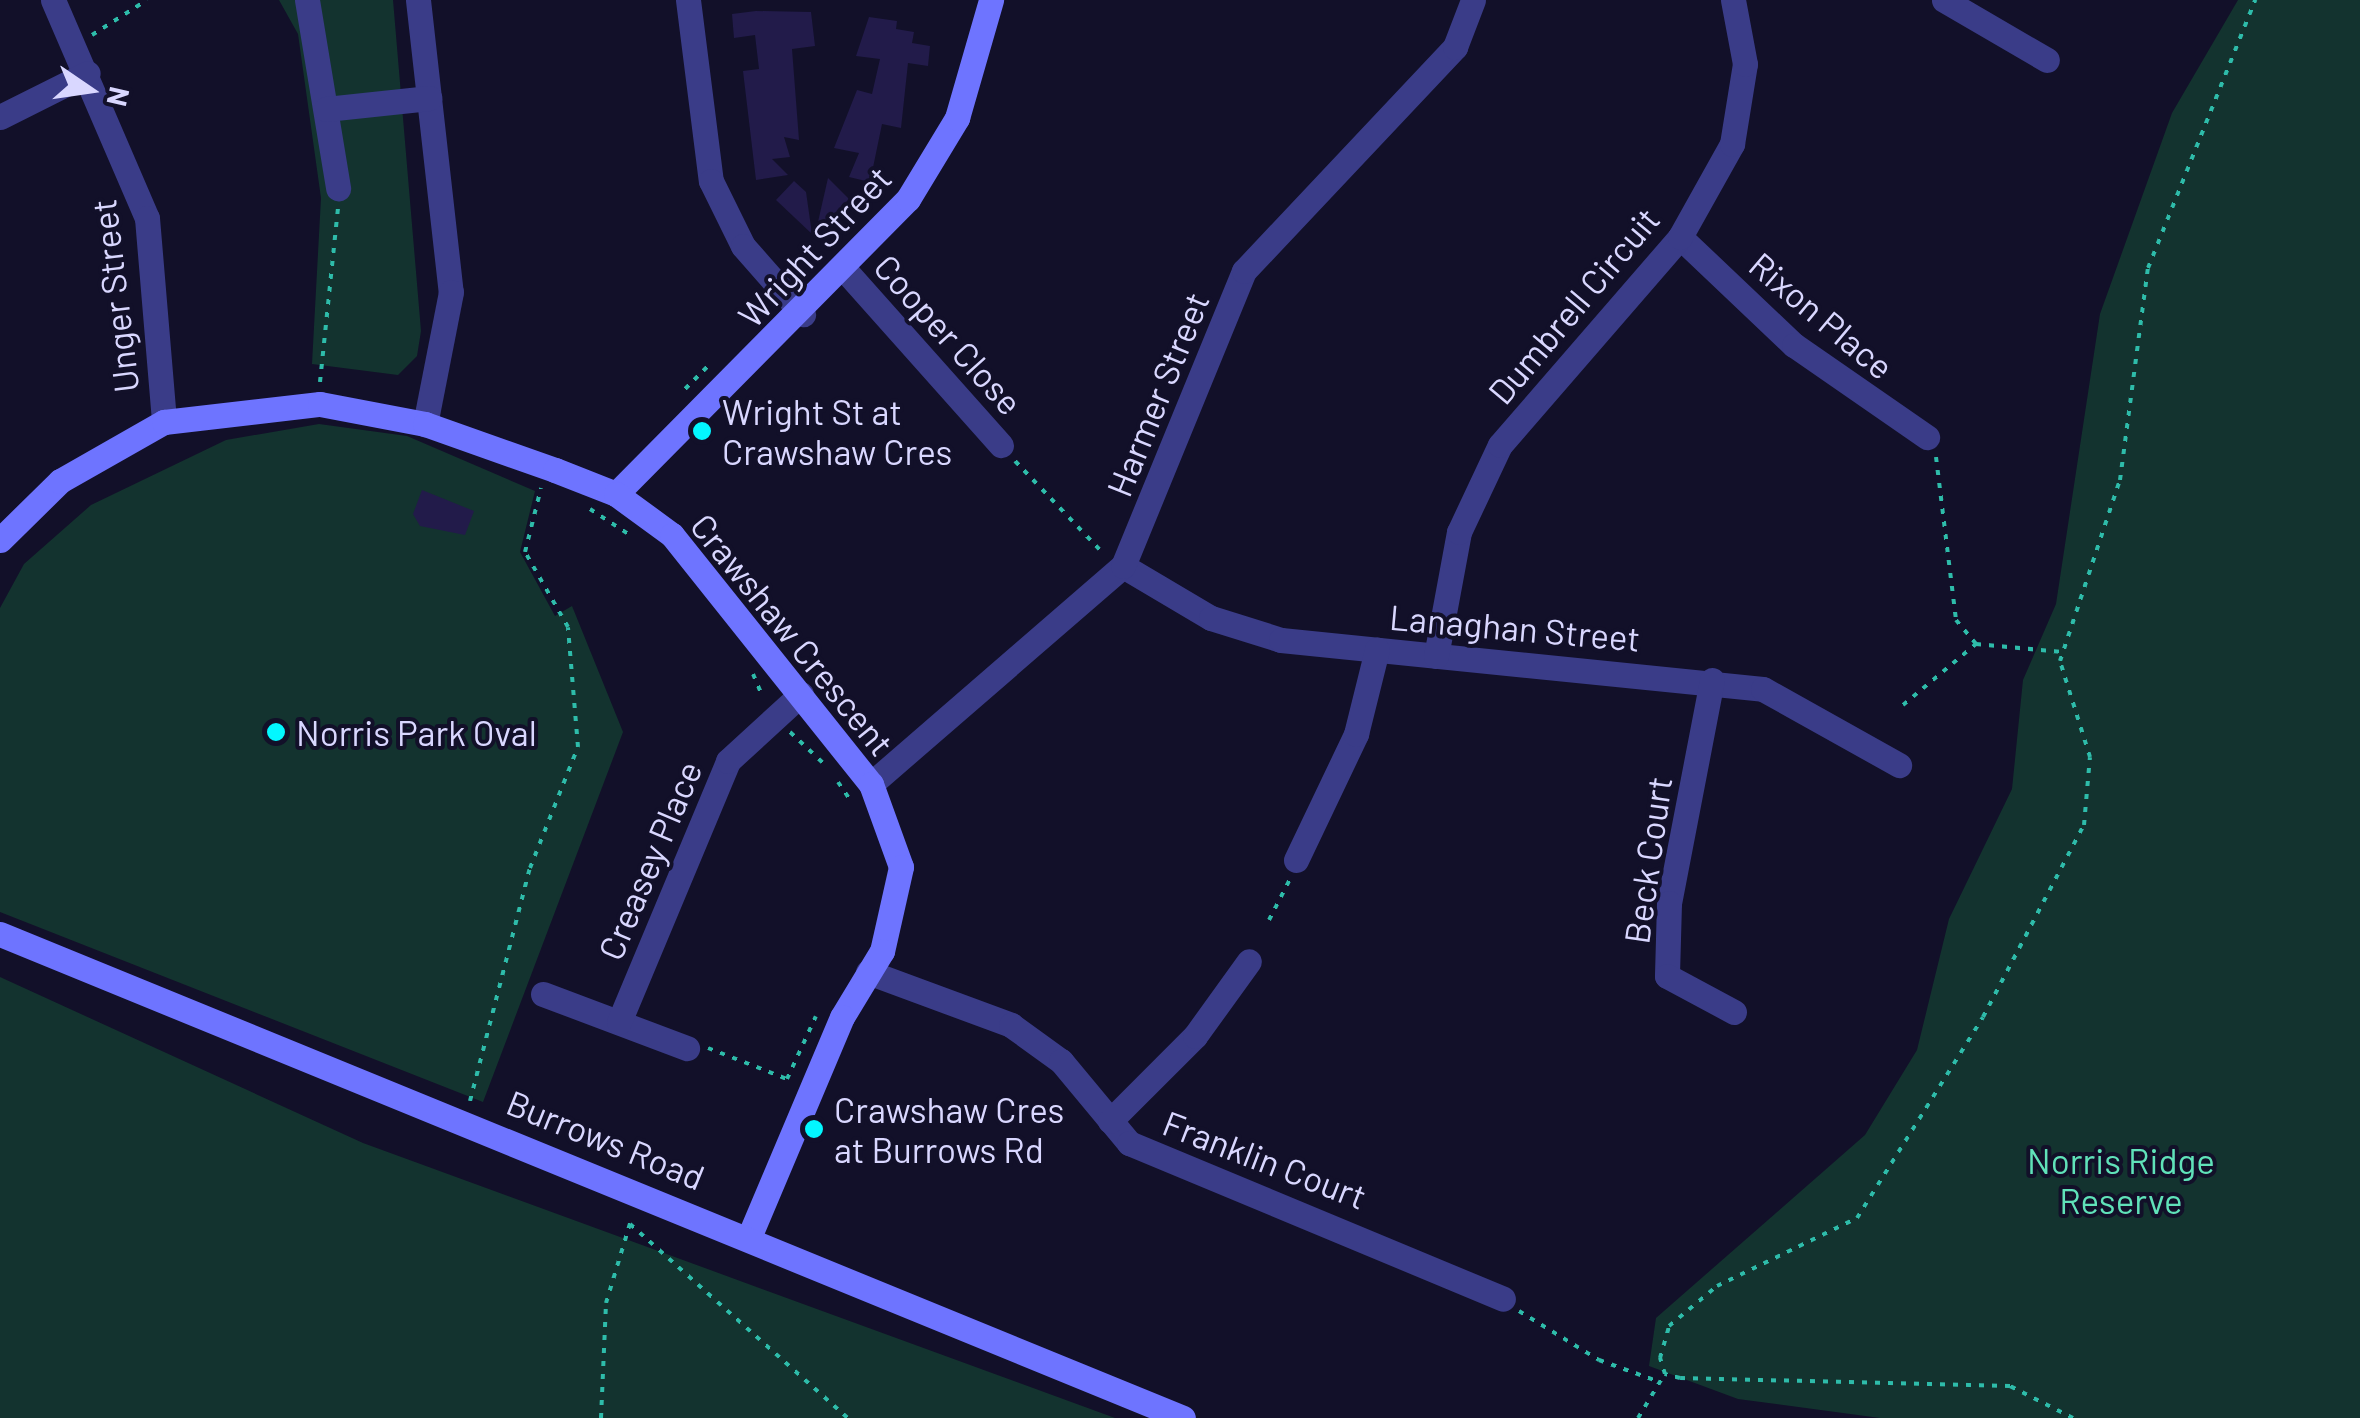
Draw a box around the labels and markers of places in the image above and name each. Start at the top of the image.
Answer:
place label: Wright St at Crawshaw Cres [722,390,952,472]
marker: Wright St at Crawshaw Cres [691,420,713,442]
place label: Norris Park Oval [296,711,537,753]
marker: Norris Park Oval [265,721,287,743]
place label: Crawshaw Cres at Burrows Rd [834,1088,1064,1170]
marker: Crawshaw Cres at Burrows Rd [803,1118,825,1140]

